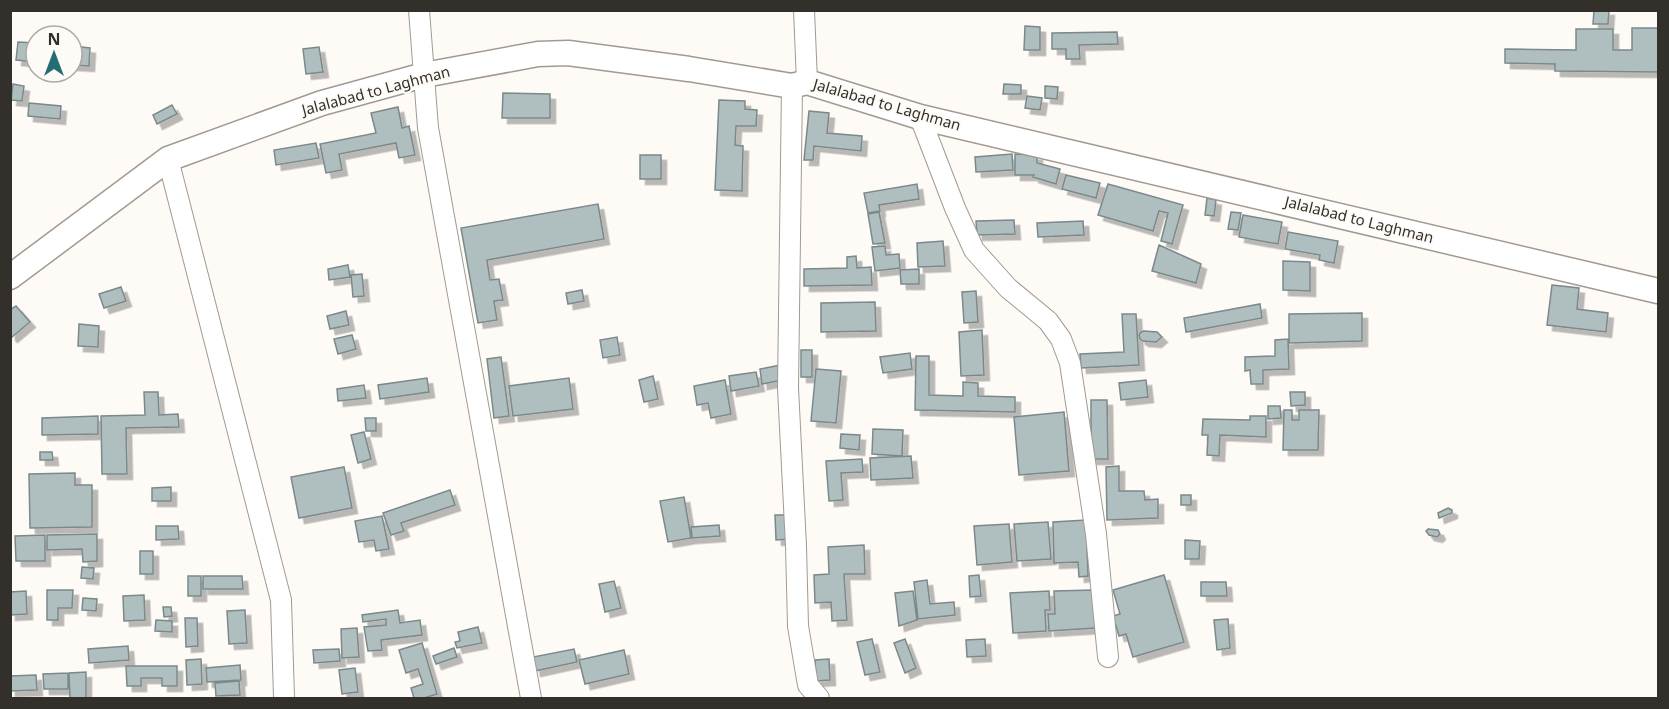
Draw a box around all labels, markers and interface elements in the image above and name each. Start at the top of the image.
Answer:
north arrow [24,24,84,84]
text: N [47,28,61,50]
street label: Jalalabad to Laghman [297,61,452,120]
street label: Jalalabad to Laghman [809,73,963,135]
street label: Jalalabad to Laghman [1281,190,1436,247]

